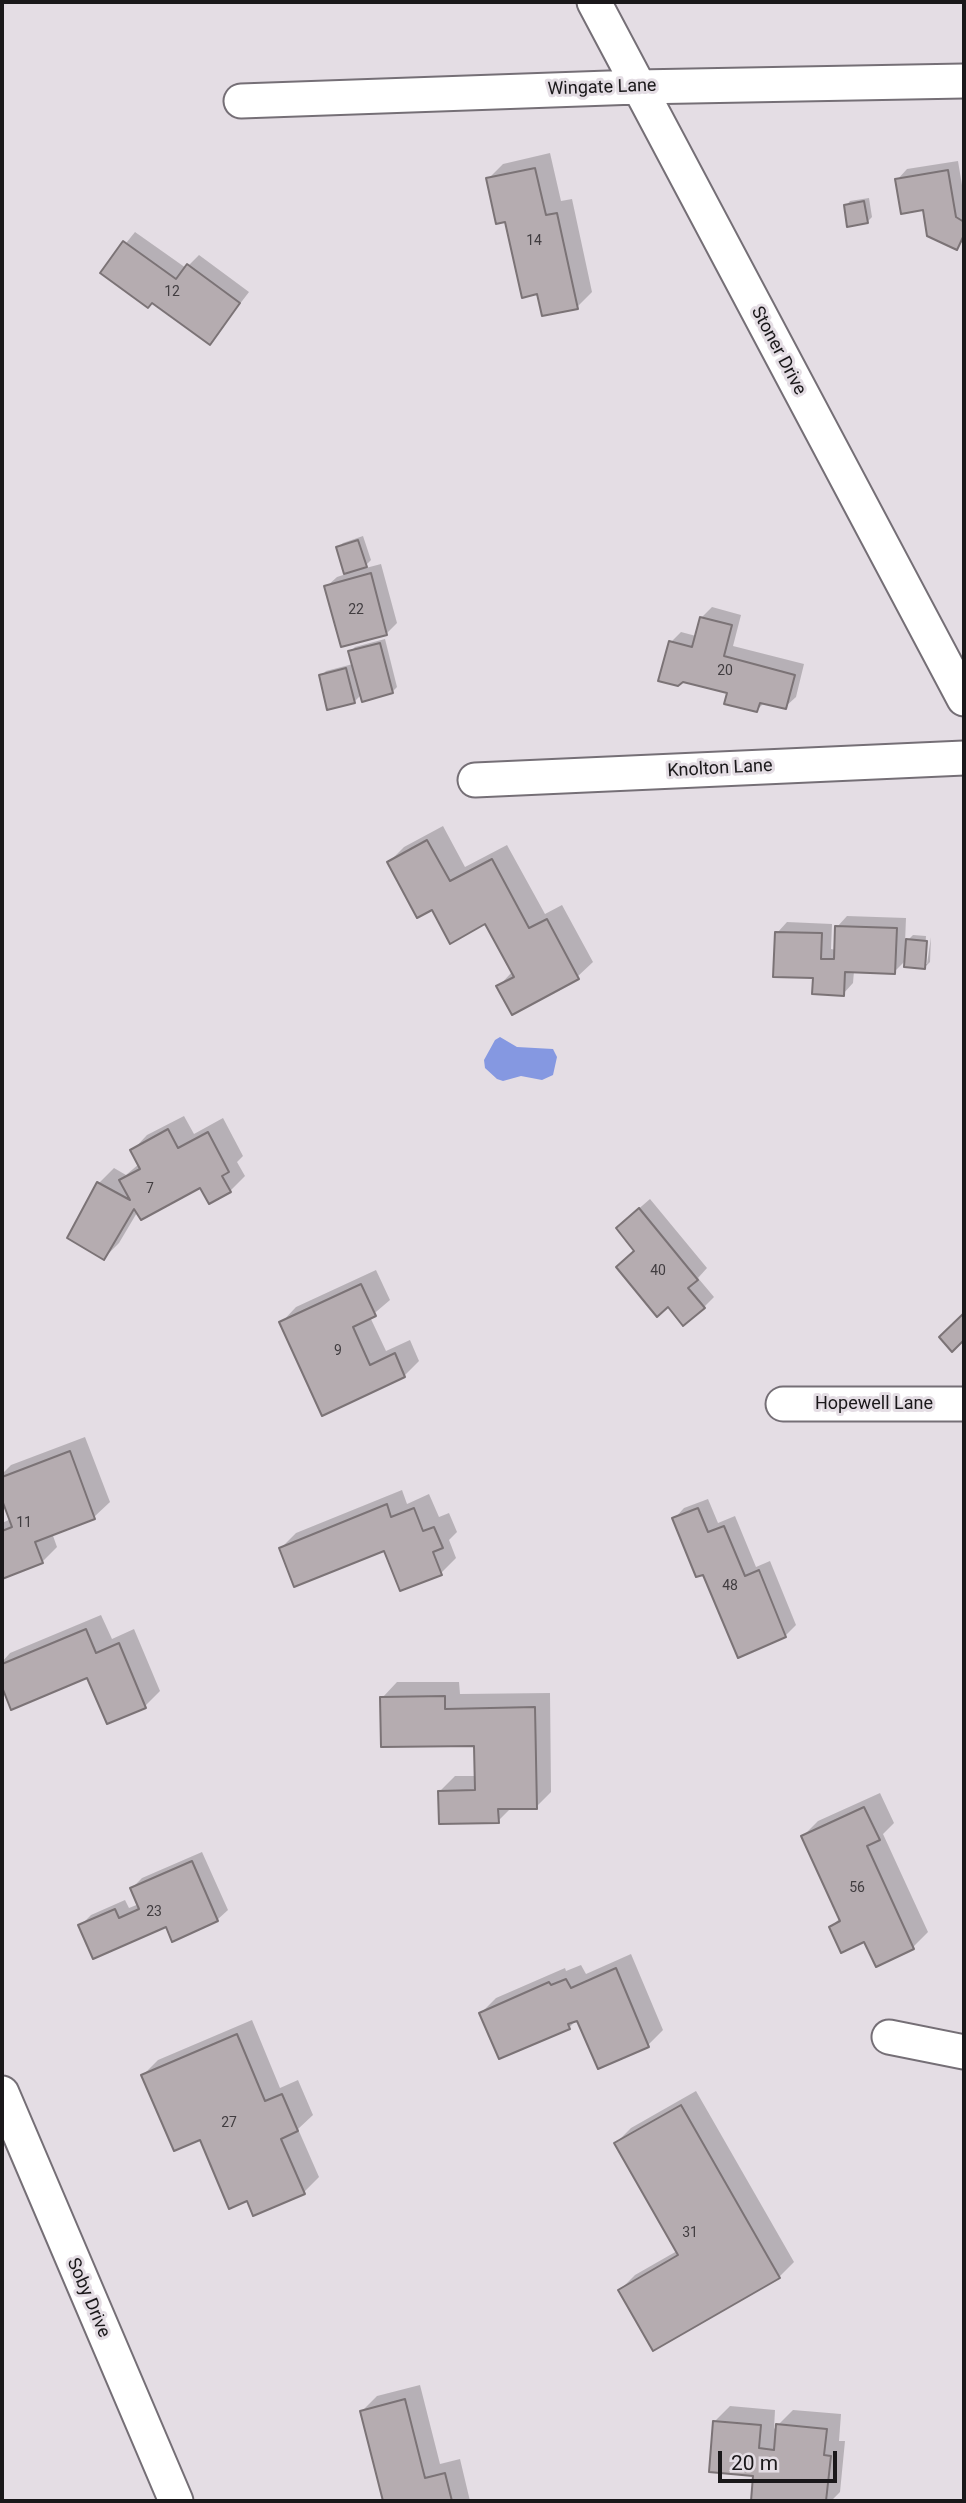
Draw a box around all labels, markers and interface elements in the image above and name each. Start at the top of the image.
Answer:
street label: Wingate Lane [547,75,657,101]
house number: 14 [526,233,542,249]
house number: 12 [164,284,180,300]
street label: Stoner Drive [746,303,810,399]
house number: 22 [348,602,364,618]
house number: 20 [717,663,733,679]
street label: Knolton Lane [667,755,773,783]
house number: 7 [146,1181,154,1197]
house number: 40 [650,1263,666,1279]
house number: 9 [334,1343,342,1359]
street label: Hopewell Lane [815,1393,933,1415]
house number: 11 [16,1515,32,1531]
house number: 48 [722,1578,738,1594]
house number: 56 [849,1880,865,1896]
house number: 23 [146,1904,162,1920]
house number: 27 [221,2115,237,2131]
house number: 31 [682,2225,698,2241]
street label: Soby Drive [62,2255,114,2341]
scale bar [721,2436,840,2480]
text: 20 m [731,2451,778,2475]

